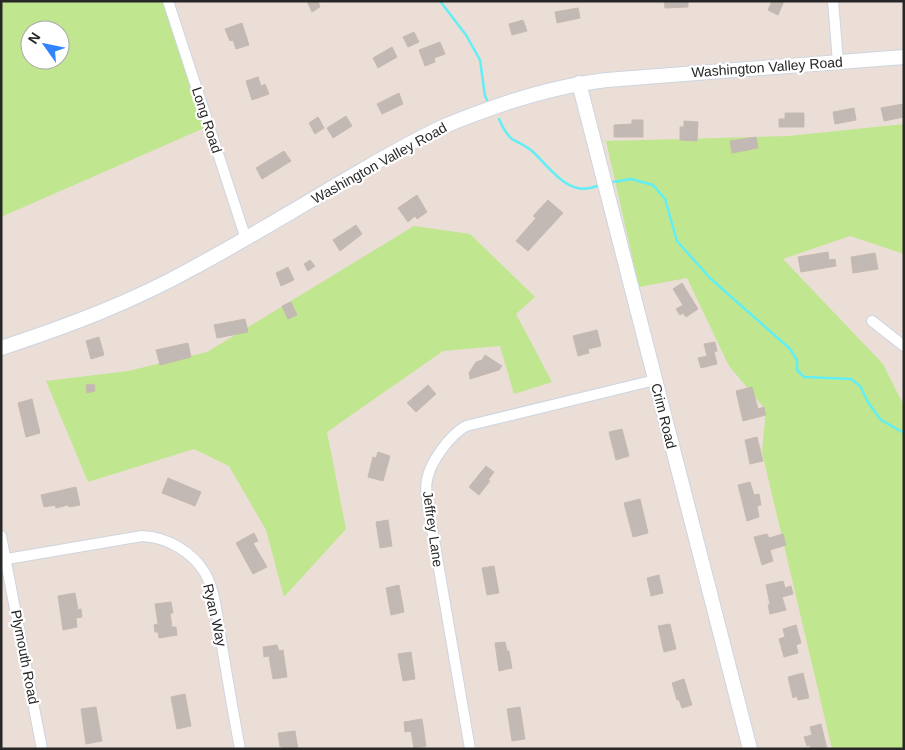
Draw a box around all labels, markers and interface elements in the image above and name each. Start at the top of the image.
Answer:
north arrow [20,20,70,70]
text: N [25,29,44,47]
street label: Washington Valley Road [691,54,843,80]
street label: Long Road [189,85,225,155]
street label: Washington Valley Road [309,119,449,207]
street label: Crim Road [648,382,680,450]
street label: Jeffrey Lane [420,490,446,568]
street label: Ryan Way [200,582,230,648]
street label: Plymouth Road [8,608,42,706]

